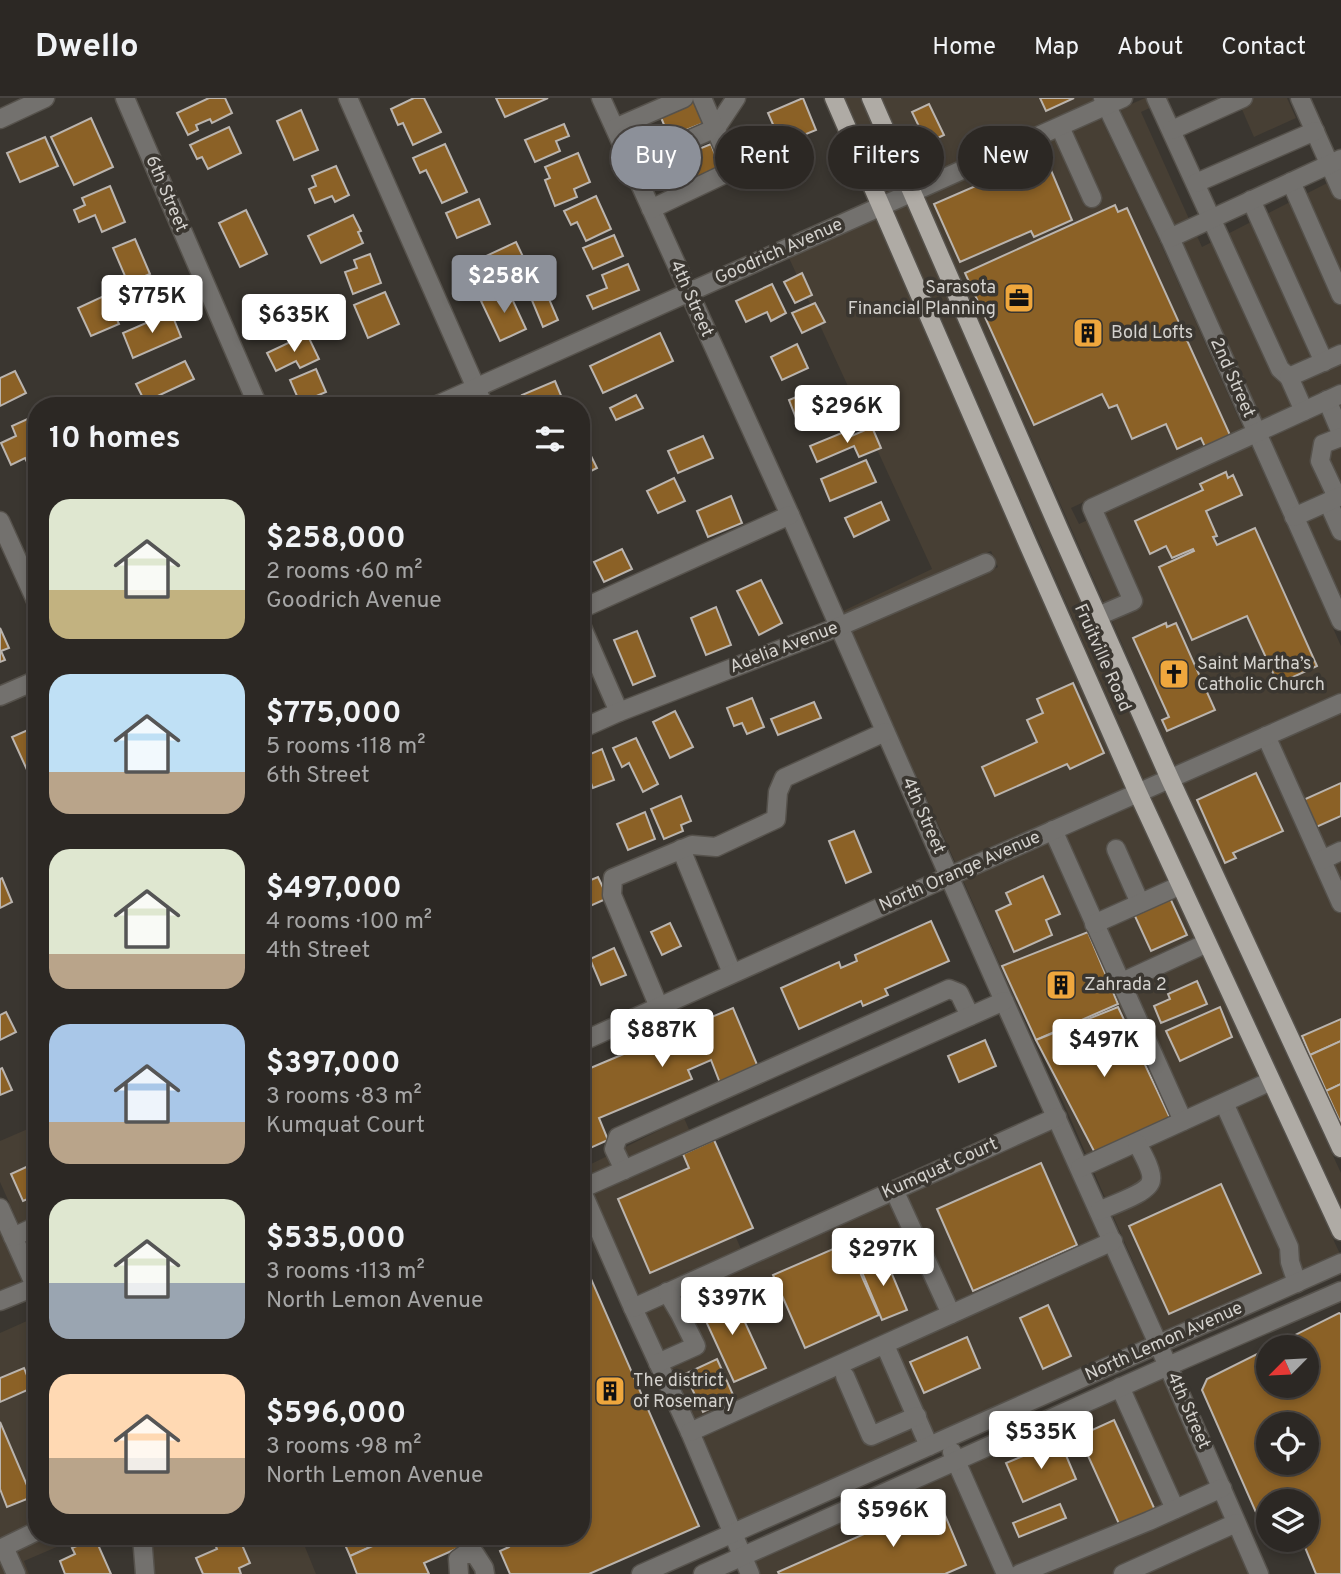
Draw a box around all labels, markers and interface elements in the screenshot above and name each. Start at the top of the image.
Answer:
text: Dwello [35,27,139,69]
text: Home [932,33,996,63]
text: Map [1034,33,1079,63]
text: About [1117,33,1183,63]
text: Contact [1221,33,1306,63]
chip: Buy [611,126,701,189]
chip: Rent [715,126,814,189]
chip: Filters [828,126,944,189]
chip: New [958,126,1053,189]
street label: 6th Street [140,152,192,236]
street label: Goodrich Avenue [712,214,846,290]
pin: $258K [455,256,553,315]
street label: 4th Street [664,257,718,341]
text: $258K [468,263,540,292]
pin: $775K [103,275,201,335]
place label: Sarasota Financial Planning [848,277,996,321]
office icon: Sarasota Financial Planning [1002,281,1036,315]
text: $775K [118,283,186,312]
pin: $635K [245,294,343,354]
text: $635K [258,302,330,331]
building icon: Bold Lofts [1071,316,1105,350]
place label: Bold Lofts [1111,322,1193,345]
street label: 2nd Street [1204,334,1260,422]
pin: $296K [798,386,896,445]
text: $296K [811,393,883,422]
icon: filters [531,420,569,458]
text: 10 homes [49,421,180,458]
text: $258,000 [266,521,406,558]
icon: home [105,527,189,611]
text: 2 rooms · 60 m² [266,558,423,587]
text: Goodrich Avenue [266,587,442,616]
street label: Fruitville Road [1068,601,1136,715]
street label: Adelia Avenue [727,617,841,679]
place label: Saint Martha’s Catholic Church [1197,653,1325,697]
church icon: Saint Martha’s Catholic Church [1157,657,1191,691]
text: $775,000 [266,696,401,733]
icon: home [105,702,189,786]
text: 5 rooms · 118 m² [266,733,425,762]
text: 6th Street [266,762,370,791]
street label: 4th Street [896,774,950,858]
street label: North Orange Avenue [876,826,1044,918]
text: $497,000 [266,871,402,908]
icon: home [105,877,189,961]
text: 4 rooms · 100 m² [266,908,432,937]
text: 4th Street [266,937,370,966]
building icon: Zahrada 2 [1044,968,1078,1002]
place label: Zahrada 2 [1084,974,1167,997]
pin: $887K [613,1010,711,1069]
text: $887K [627,1017,697,1046]
pin: $497K [1055,1020,1153,1079]
text: $497K [1069,1027,1139,1056]
text: $397,000 [266,1046,400,1083]
icon: home [105,1052,189,1136]
text: 3 rooms · 83 m² [266,1083,422,1112]
text: Kumquat Court [266,1112,425,1141]
street label: Kumquat Court [879,1133,1001,1205]
text: $535,000 [266,1221,406,1258]
icon: home [105,1227,189,1311]
pin: $297K [834,1228,932,1288]
text: $297K [848,1236,918,1265]
text: 3 rooms · 113 m² [266,1258,425,1287]
pin: $397K [683,1278,781,1337]
text: $397K [697,1285,767,1314]
text: North Lemon Avenue [266,1287,483,1316]
street label: North Lemon Avenue [1082,1297,1246,1387]
north arrow [1256,1335,1320,1398]
map controls [1256,1335,1319,1552]
street label: 4th Street [1161,1369,1215,1453]
place label: The district of Rosemary [633,1370,734,1414]
building icon: The district of Rosemary [593,1374,627,1408]
text: $596,000 [266,1396,406,1433]
icon: home [105,1402,189,1486]
pin: $535K [992,1412,1090,1471]
button: locate [1256,1412,1319,1475]
text: $535K [1005,1419,1077,1448]
text: 3 rooms · 98 m² [266,1433,422,1462]
text: North Lemon Avenue [266,1462,483,1491]
button: layers [1256,1489,1319,1552]
pin: $596K [844,1490,942,1549]
text: $596K [857,1497,929,1526]

